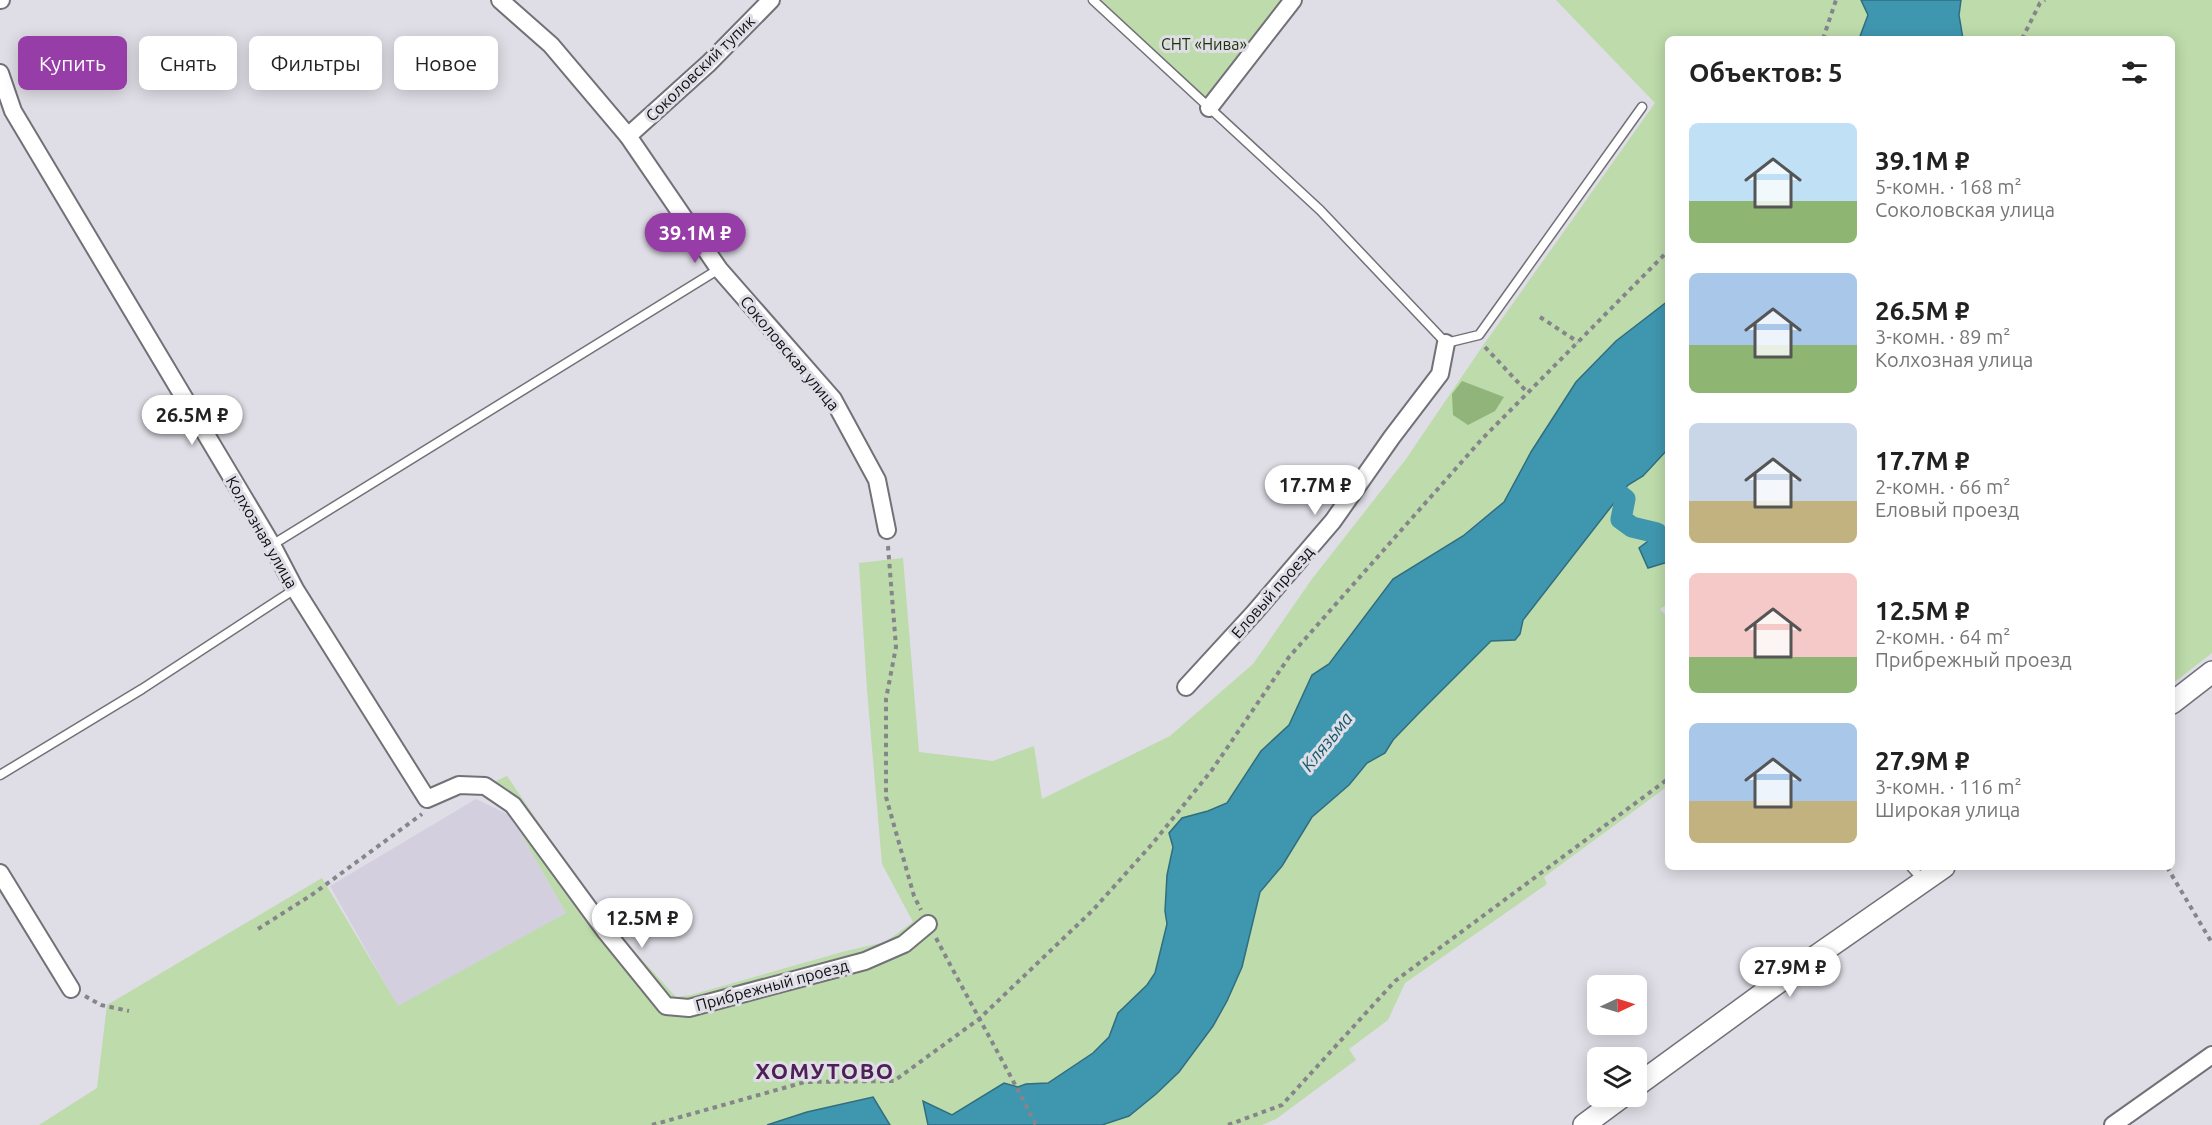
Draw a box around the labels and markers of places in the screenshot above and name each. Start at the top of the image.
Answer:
pin: 39.1M ₽ [640,213,750,264]
pin: 26.5M ₽ [137,395,247,446]
pin: 17.7M ₽ [1260,465,1370,516]
pin: 12.5M ₽ [587,898,697,949]
pin: 27.9M ₽ [1735,947,1845,998]

